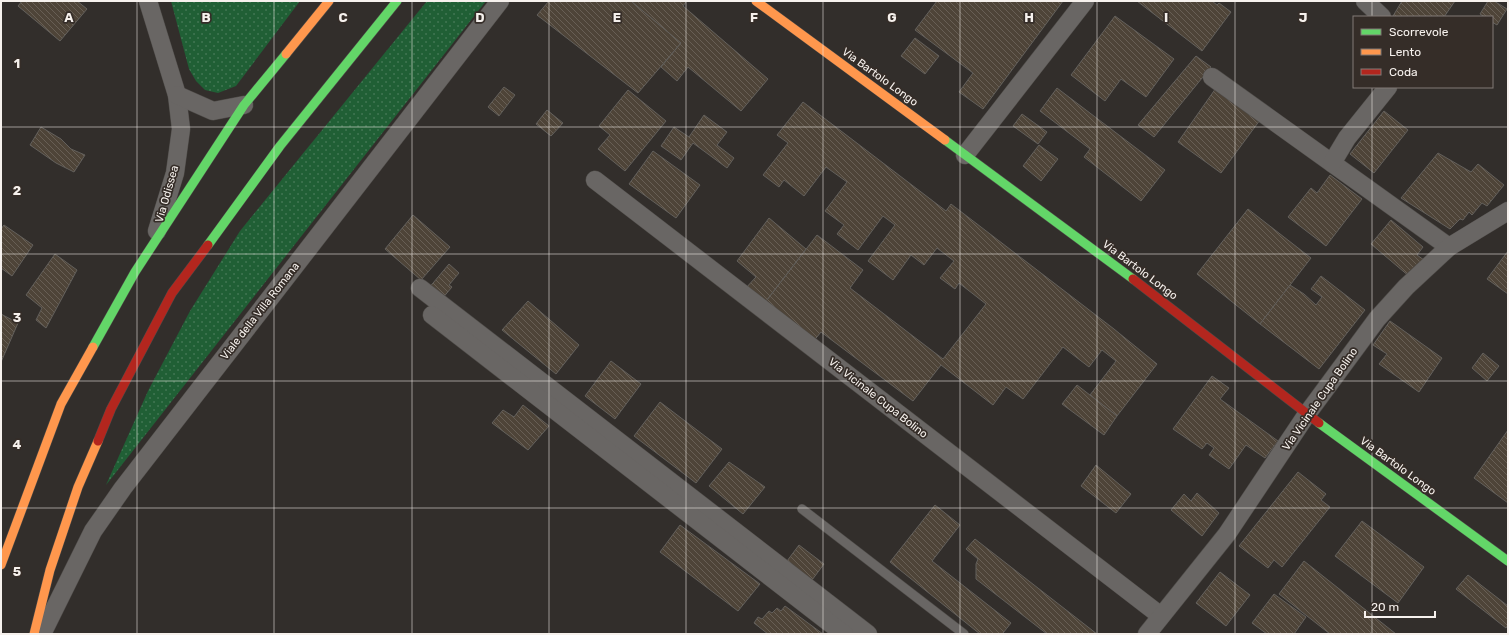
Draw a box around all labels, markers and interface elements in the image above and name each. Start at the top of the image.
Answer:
text: A [64,10,74,25]
text: B [201,10,211,25]
text: C [338,10,348,25]
text: D [475,10,485,25]
text: E [613,10,621,25]
text: F [750,10,758,25]
text: G [887,10,897,25]
text: H [1024,10,1034,25]
text: I [1164,10,1168,25]
text: J [1299,10,1307,25]
legend [1353,16,1493,88]
text: Scorrevole [1389,25,1449,39]
street label: Via Bartolo Longo [840,45,920,109]
text: Lento [1389,45,1421,59]
text: 1 [14,56,20,71]
text: Coda [1389,65,1418,79]
street label: Via Odissea [153,164,181,224]
text: 2 [13,183,21,198]
street label: Via Bartolo Longo [1100,238,1180,302]
street label: Viale della Villa Romana [218,260,302,362]
text: 3 [13,310,22,325]
street label: Via Vicinale Cupa Bolino [1280,345,1360,453]
street label: Via Vicinale Cupa Bolino [826,355,930,441]
street label: Via Bartolo Longo [1358,434,1438,498]
text: 4 [13,437,22,452]
text: 5 [13,564,21,579]
scale bar [1365,593,1435,619]
text: 20 m [1371,600,1399,614]

